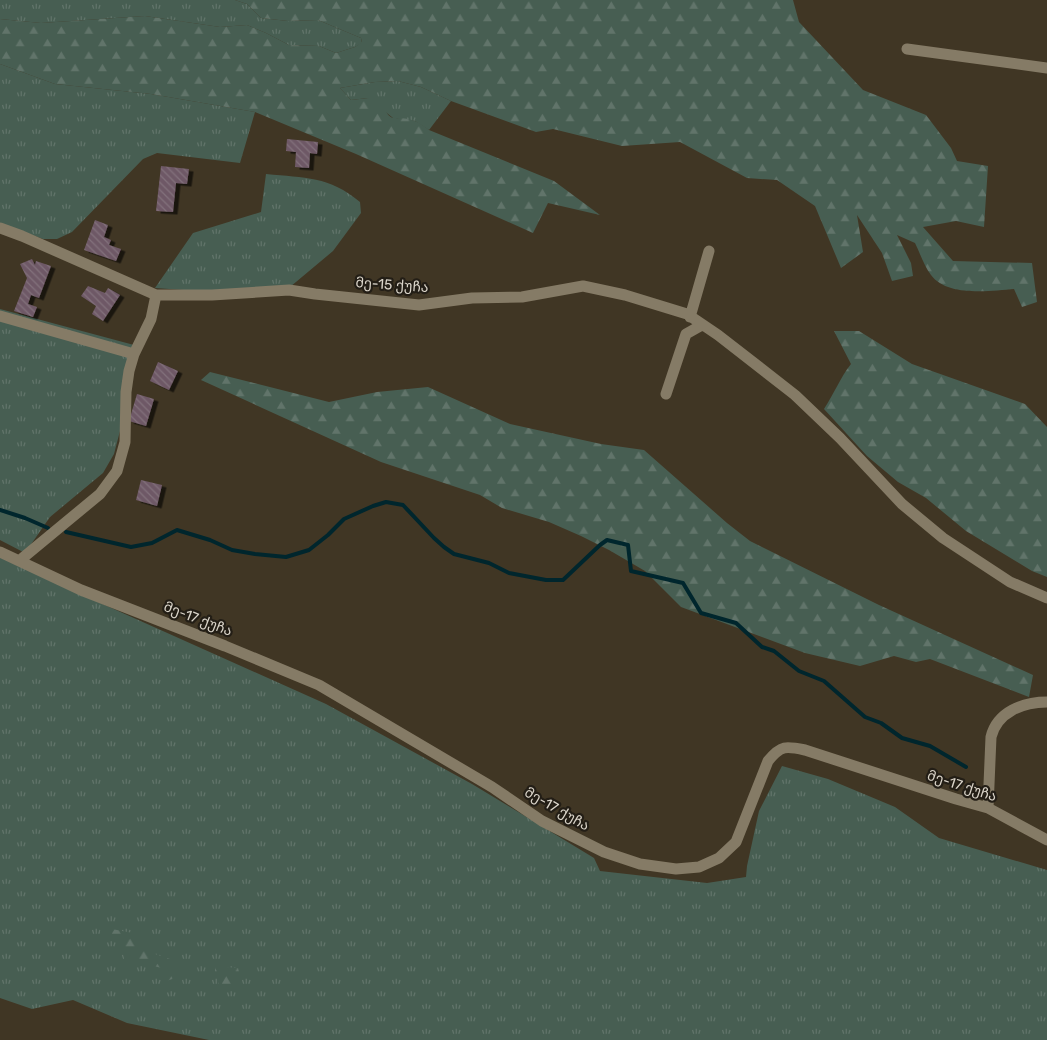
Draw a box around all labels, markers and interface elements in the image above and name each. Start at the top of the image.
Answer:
street label: მე-15 ქუჩა [355,274,429,296]
street label: მე-17 ქუჩა [161,598,235,640]
street label: მე-17 ქუჩა [925,767,999,805]
street label: მე-17 ქუჩა [522,784,592,834]

